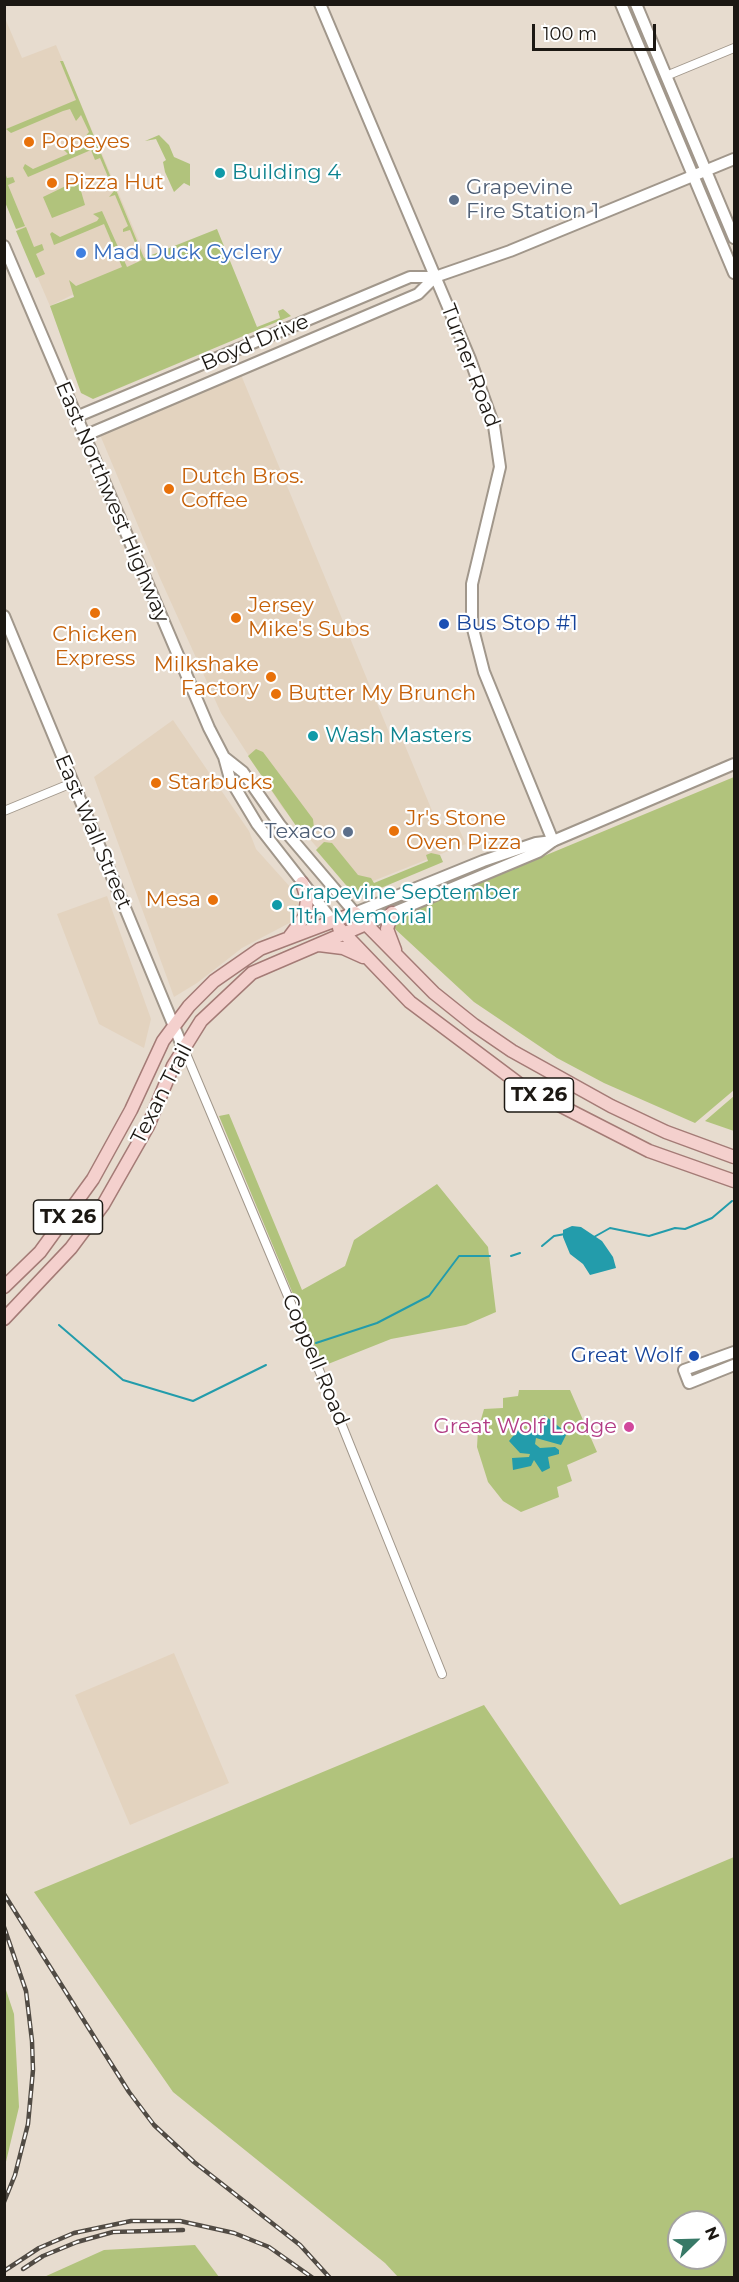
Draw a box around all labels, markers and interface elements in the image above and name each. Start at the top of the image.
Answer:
scale bar [535,12,660,50]
text: 100 m [543,23,597,45]
place label: Popeyes [41,129,130,155]
marker: Popeyes [22,135,36,149]
place label: Building 4 [232,160,341,186]
marker: Building 4 [213,166,227,180]
place label: Pizza Hut [64,170,164,196]
place label: Grapevine Fire Station 1 [466,175,599,225]
marker: Pizza Hut [45,176,59,190]
marker: Grapevine Fire Station 1 [447,193,461,207]
place label: Mad Duck Cyclery [93,240,282,266]
marker: Mad Duck Cyclery [74,246,88,260]
street label: Turner Road [435,301,505,431]
street label: Boyd Drive [197,309,313,377]
street label: East Northwest Highway [50,378,174,626]
place label: Dutch Bros. Coffee [181,464,304,514]
marker: Dutch Bros. Coffee [162,482,176,496]
place label: Jersey Mike's Subs [248,593,369,643]
marker: Chicken Express [88,606,102,620]
marker: Jersey Mike's Subs [229,611,243,625]
place label: Bus Stop #1 [456,611,578,637]
marker: Bus Stop #1 [437,617,451,631]
place label: Chicken Express [52,622,138,672]
place label: Milkshake Factory [154,652,259,702]
marker: Milkshake Factory [264,670,278,684]
place label: Butter My Brunch [288,681,476,707]
marker: Butter My Brunch [269,687,283,701]
place label: Wash Masters [325,723,472,749]
marker: Wash Masters [306,729,320,743]
street label: East Wall Street [49,751,137,913]
place label: Starbucks [168,770,272,796]
marker: Starbucks [149,776,163,790]
place label: Jr's Stone Oven Pizza [406,806,522,856]
place label: Texaco [265,819,336,845]
marker: Jr's Stone Oven Pizza [387,824,401,838]
marker: Texaco [341,825,355,839]
place label: Grapevine September 11th Memorial [289,880,520,930]
place label: Mesa [146,887,201,913]
marker: Mesa [206,893,220,907]
marker: Grapevine September 11th Memorial [270,898,284,912]
street label: Texan Trail [126,1040,198,1148]
road number: TX 26 [504,1078,574,1112]
road number: TX 26 [34,1200,103,1234]
street label: Coppell Road [276,1290,354,1430]
place label: Great Wolf [571,1343,682,1369]
marker: Great Wolf [687,1349,701,1363]
place label: Great Wolf Lodge [434,1414,617,1440]
marker: Great Wolf Lodge [622,1420,636,1434]
north arrow [667,2210,727,2270]
text: N [701,2224,723,2243]

